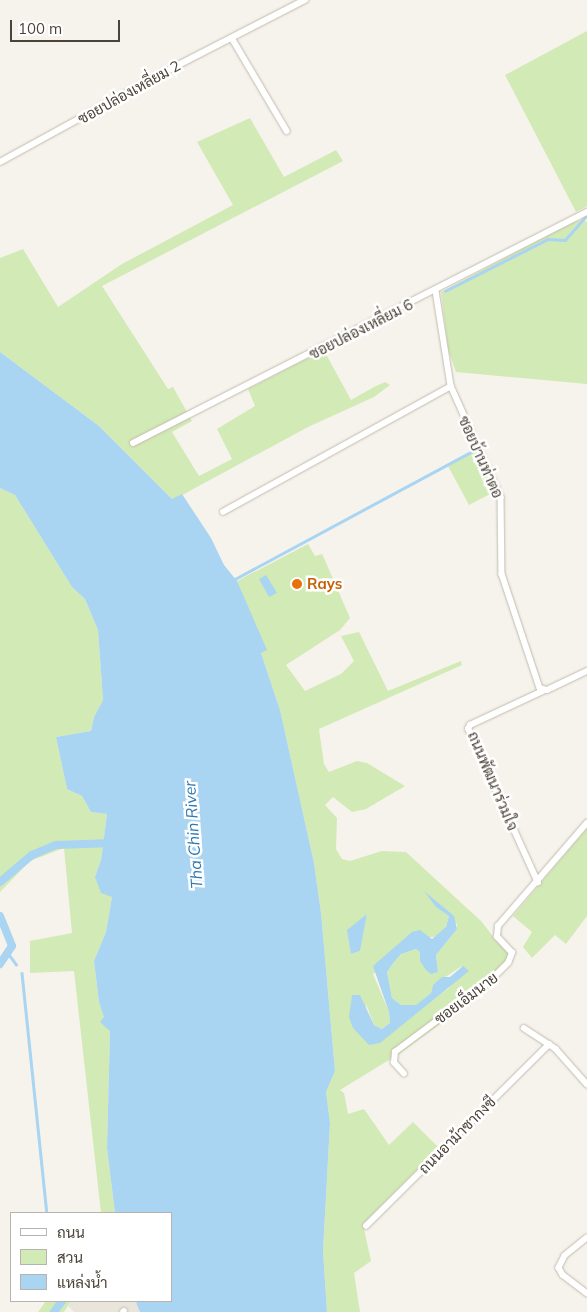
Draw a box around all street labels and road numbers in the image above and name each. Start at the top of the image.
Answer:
street label: ซอยปล่องเหลี่ยม 2 [75,56,183,128]
street label: ซอยปล่องเหลี่ยม 6 [306,295,416,363]
street label: ซอยบ้านท่าตอ [455,413,507,501]
street label: ถนนพัฒนาร่วมใจ [464,729,522,833]
street label: ซอยเอ็มนาย [431,968,501,1028]
street label: ถนนอาม้าซากงซี [415,1093,499,1177]

